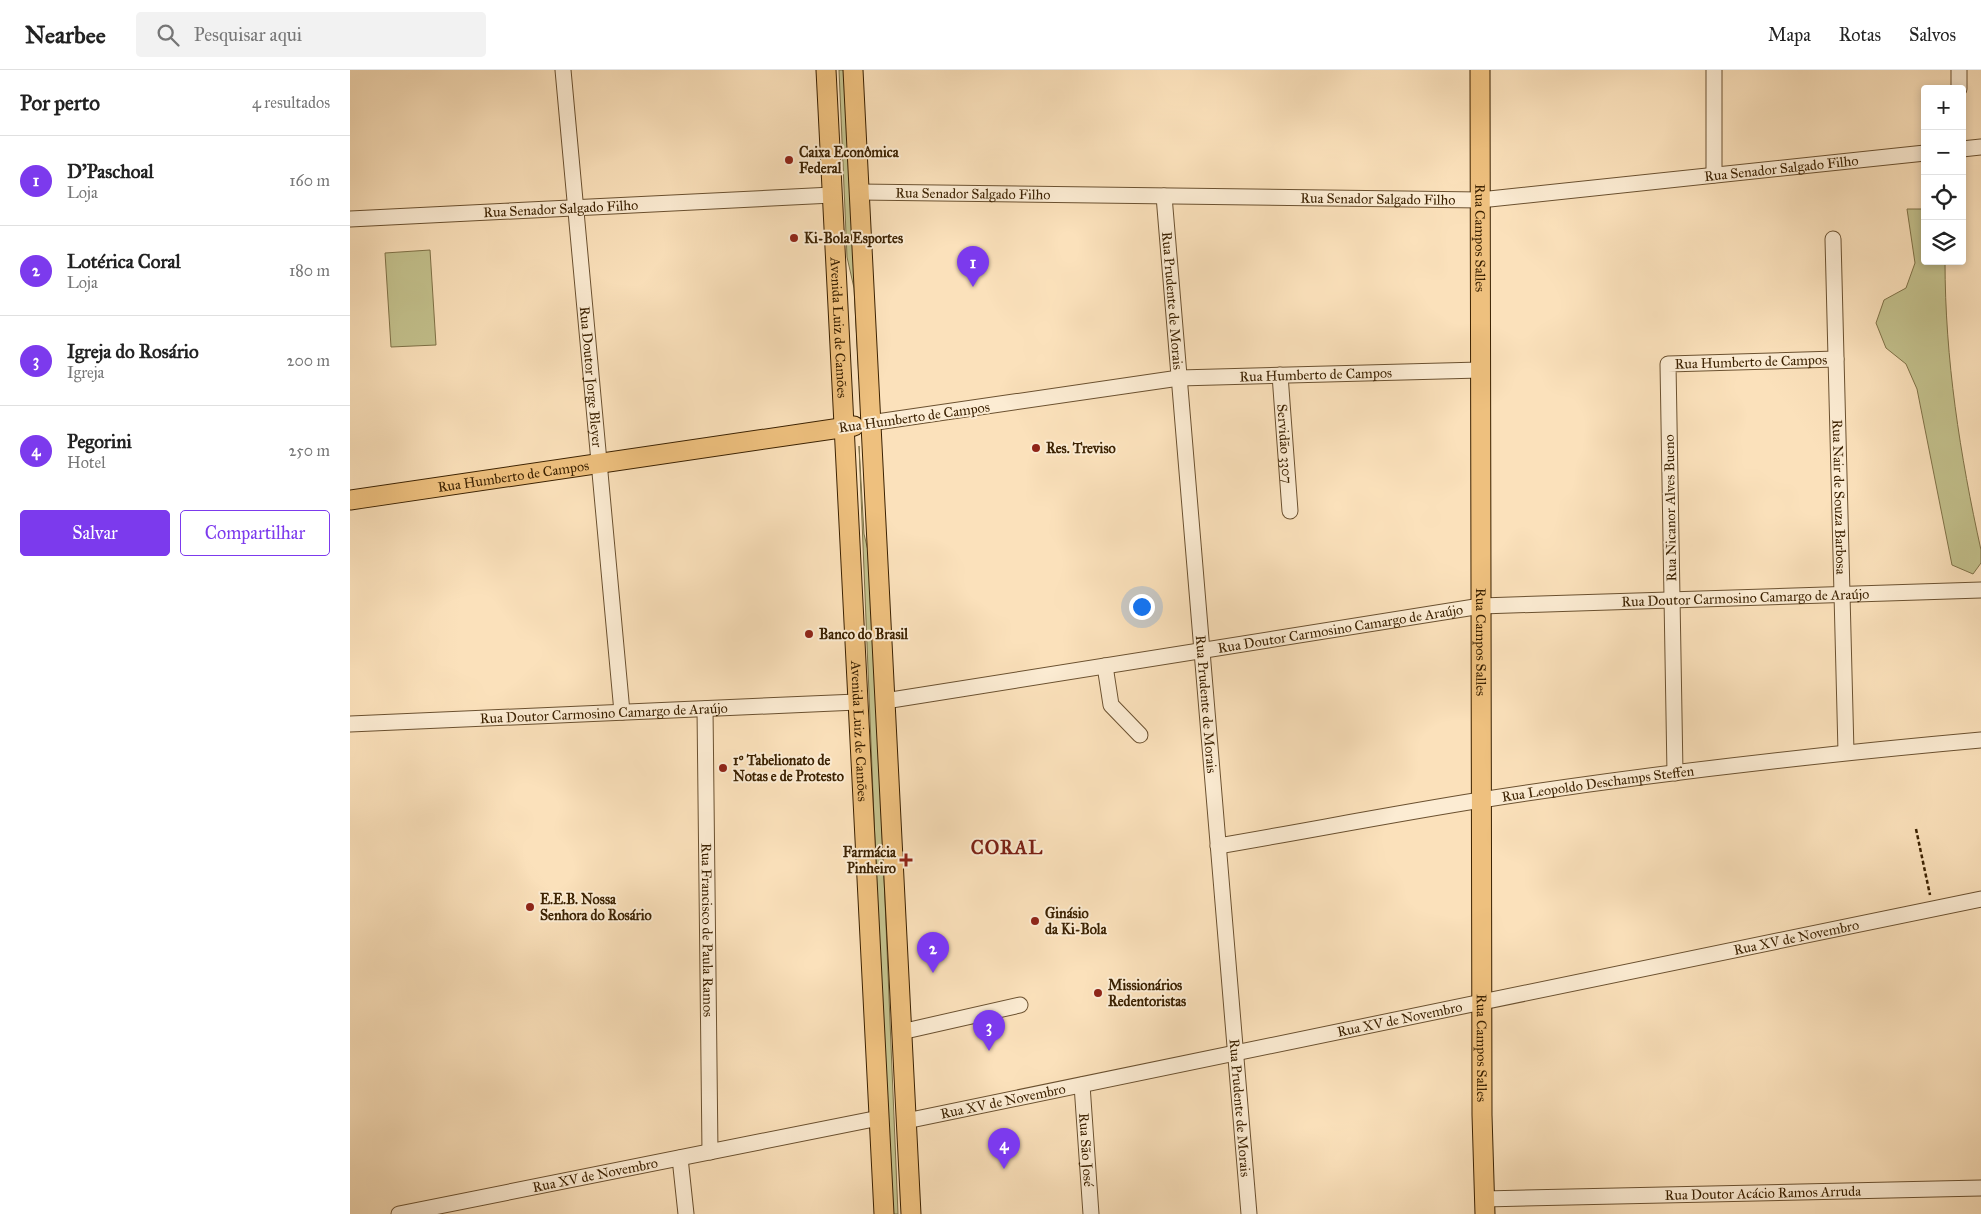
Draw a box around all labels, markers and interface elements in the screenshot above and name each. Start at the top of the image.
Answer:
search box [136,12,486,57]
text: Nearbee [25,20,106,50]
icon: search [154,21,182,49]
text: Pesquisar aqui [194,23,302,46]
text: Mapa [1768,24,1811,46]
text: Rotas [1839,24,1881,46]
text: Salvos [1909,24,1956,46]
map controls [1921,85,1966,265]
button: + [1921,85,1966,130]
text: Por perto [20,90,100,116]
text: 4 resultados [252,93,330,112]
button: − [1921,130,1966,175]
place label: Caixa Econômica Federal [799,144,900,177]
street label: Rua Senador Salgado Filho [1703,152,1859,185]
marker: Caixa Econômica Federal [783,154,795,166]
text: D'Paschoal [67,160,154,183]
text: 1 [33,171,39,190]
text: 160 m [289,171,330,190]
button: locate [1921,175,1966,220]
text: Loja [67,183,98,202]
street label: Rua Senador Salgado Filho [895,184,1051,203]
street label: Rua Campos Salles [1471,184,1488,292]
street label: Rua Senador Salgado Filho [1300,190,1456,209]
street label: Rua Senador Salgado Filho [483,197,639,221]
button: layers [1921,220,1966,265]
place label: Ki-Bola Esportes [804,230,903,248]
street label: Rua Prudente de Morais [1158,231,1186,370]
marker: Ki-Bola Esportes [788,232,800,244]
pin: 1 [957,246,989,287]
text: Lotérica Coral [67,250,181,273]
street label: Avenida Luiz de Camões [826,256,851,399]
text: 2 [32,261,40,280]
text: 180 m [289,261,330,280]
text: Loja [67,273,98,292]
street label: Rua Doutor Jorge Bleyer [576,305,606,449]
text: Igreja do Rosário [67,340,199,363]
text: 3 [33,351,39,370]
text: 200 m [287,351,330,370]
street label: Rua Humberto de Campos [1674,351,1828,373]
text: Igreja [67,363,104,382]
street label: Rua Humberto de Campos [1239,364,1392,385]
street label: Rua Humberto de Campos [837,398,991,437]
street label: Servidão 3307 [1273,403,1296,484]
street label: Rua Nair de Souza Barbosa [1829,419,1850,575]
text: Pegorini [67,430,132,453]
street label: Rua Nicanor Alves Bueno [1661,434,1680,582]
place label: Res. Treviso [1046,440,1116,457]
text: 4 [32,441,40,460]
text: 250 m [289,441,330,460]
marker: Res. Treviso [1030,442,1042,454]
text: Hotel [67,453,105,472]
street label: Rua Humberto de Campos [437,457,590,496]
button: Salvar [20,510,170,556]
button: Compartilhar [180,510,330,556]
street label: Rua Doutor Carmosino Camargo de Araújo [1621,586,1870,611]
street label: Rua Campos Salles [1472,588,1489,696]
your location [1129,594,1155,620]
street label: Rua Doutor Carmosino Camargo de Araújo [1216,601,1464,657]
place label: Banco do Brasil [819,626,909,643]
marker: Banco do Brasil [803,628,815,640]
street label: Rua Prudente de Morais [1192,635,1220,774]
street label: Avenida Luiz de Camões [847,659,871,802]
street label: Rua Doutor Carmosino Camargo de Araújo [479,700,728,727]
place label: 1º Tabelionato de Notas e de Protesto [733,752,844,785]
marker: 1º Tabelionato de Notas e de Protesto [717,762,729,774]
street label: Rua Leopoldo Deschamps Steffen [1501,762,1695,806]
district label: CORAL [971,836,1043,859]
street label: Rua Francisco de Paula Ramos [698,843,716,1017]
place label: Farmácia Pinheiro [843,844,897,877]
marker: Farmácia Pinheiro [900,854,912,866]
place label: E.E.B. Nossa Senhora do Rosário [540,891,652,924]
marker: E.E.B. Nossa Senhora do Rosário [524,901,536,913]
place label: Ginásio da Ki-Bola [1045,905,1108,938]
marker: Ginásio da Ki-Bola [1029,915,1041,927]
street label: Rua XV de Novembro [1732,916,1860,959]
pin: 2 [917,932,949,973]
place label: Missionários Redentoristas [1108,977,1186,1010]
marker: Missionários Redentoristas [1092,987,1104,999]
street label: Rua Campos Salles [1473,994,1490,1102]
street label: Rua XV de Novembro [1336,998,1464,1041]
pin: 3 [973,1010,1005,1051]
street label: Rua Prudente de Morais [1225,1038,1254,1178]
street label: Rua XV de Novembro [939,1080,1067,1123]
street label: Rua São José [1075,1112,1097,1187]
pin: 4 [988,1128,1020,1169]
street label: Rua XV de Novembro [531,1154,659,1196]
street label: Rua Doutor Acácio Ramos Arruda [1665,1183,1861,1204]

